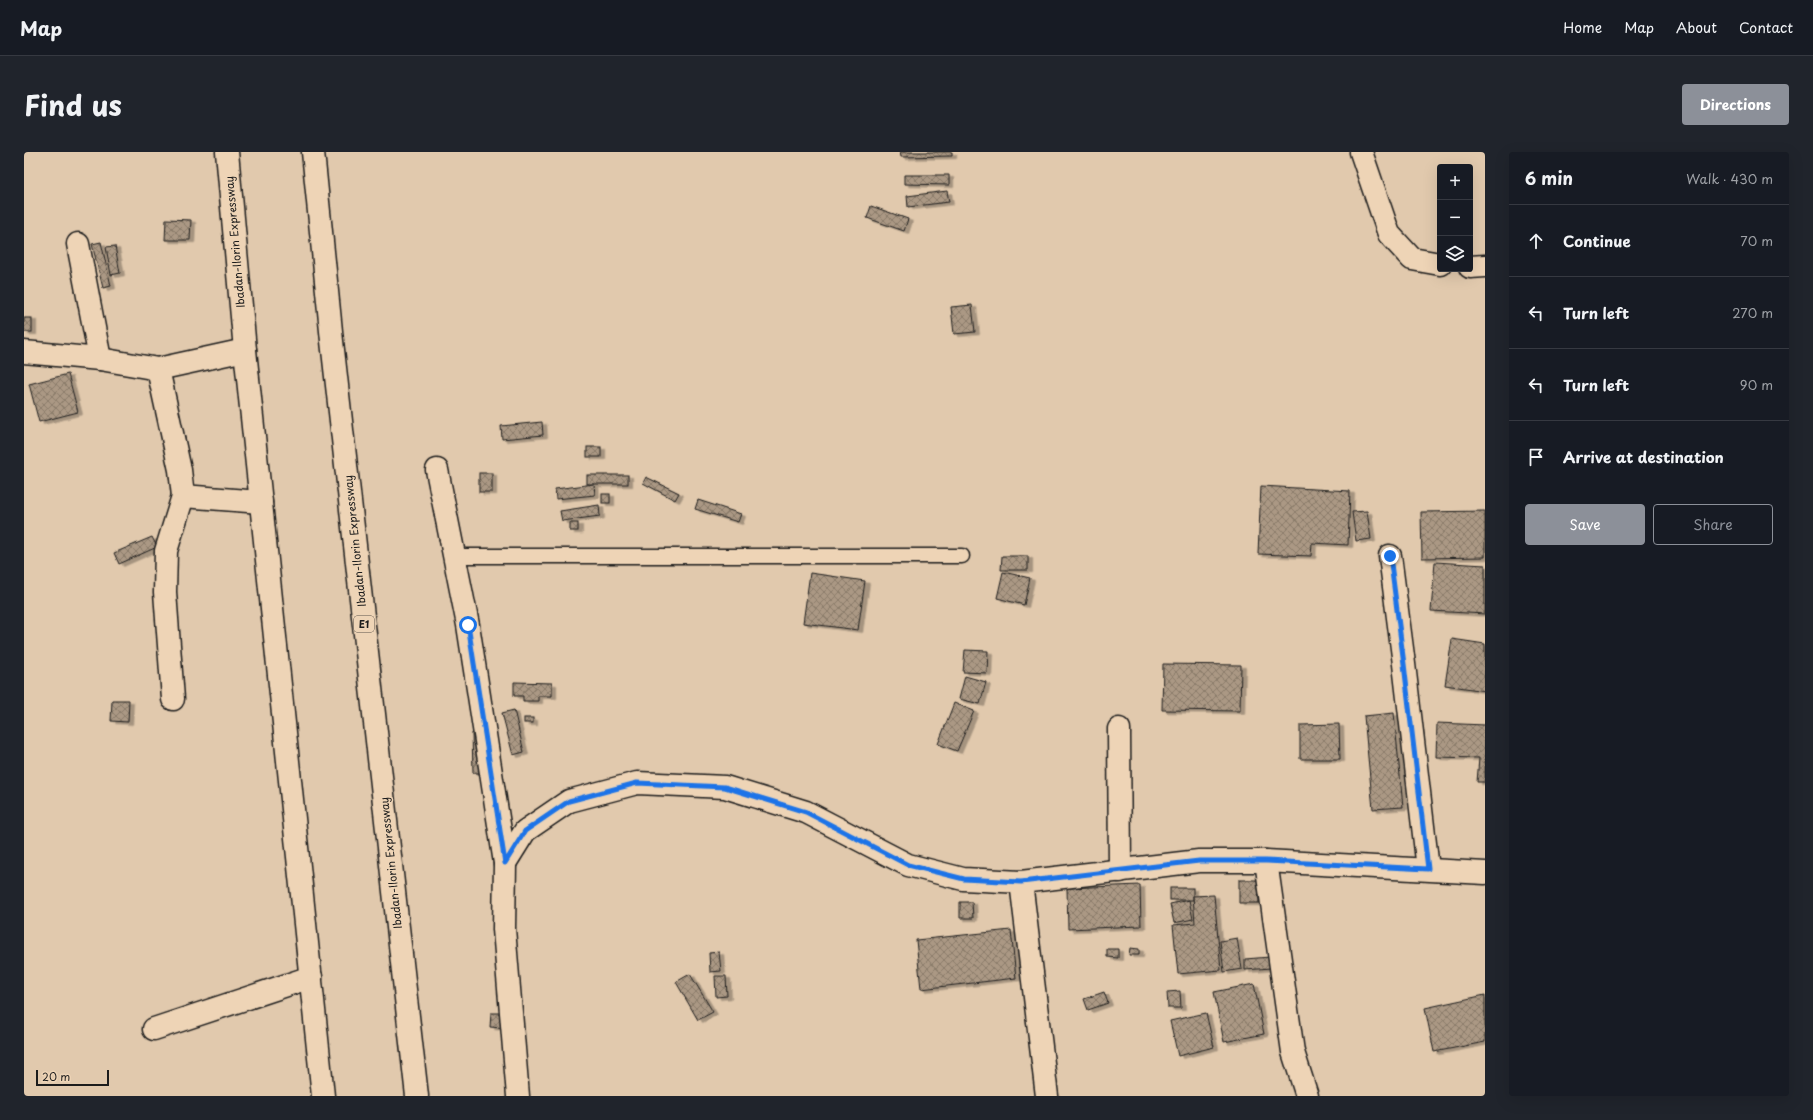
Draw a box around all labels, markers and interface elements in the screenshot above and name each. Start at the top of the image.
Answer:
text: Map [20,14,62,42]
text: Home [1563,17,1602,38]
text: Map [1624,17,1654,38]
text: About [1676,17,1717,38]
text: Contact [1739,17,1793,38]
text: Find us [24,83,122,126]
button: Directions [1682,84,1789,125]
map controls [1437,164,1473,272]
button: + [1437,164,1473,200]
text: 6 min [1525,165,1573,191]
text: Walk · 430 m [1686,169,1773,188]
street label: Ibadan-Ilorin Expressway [220,175,249,309]
button: − [1437,200,1473,236]
text: Continue [1563,229,1631,252]
icon: ahead [1525,230,1547,252]
text: 70 m [1740,231,1773,250]
button: layers [1437,236,1473,272]
text: Turn left [1563,301,1629,324]
icon: left [1525,302,1547,324]
text: 270 m [1732,303,1773,322]
text: Turn left [1563,373,1629,396]
icon: left [1525,374,1547,396]
text: 90 m [1740,375,1773,394]
text: Arrive at destination [1563,445,1724,468]
icon: arrive [1525,446,1547,468]
street label: Ibadan-Ilorin Expressway [339,474,370,608]
button: Save [1525,504,1645,545]
button: Share [1653,504,1773,545]
route end [1381,547,1399,565]
road number: E1 [354,616,374,632]
route start [459,616,477,634]
street label: Ibadan-Ilorin Expressway [375,796,406,930]
scale bar [36,1068,109,1087]
text: 20 m [42,1068,70,1085]

